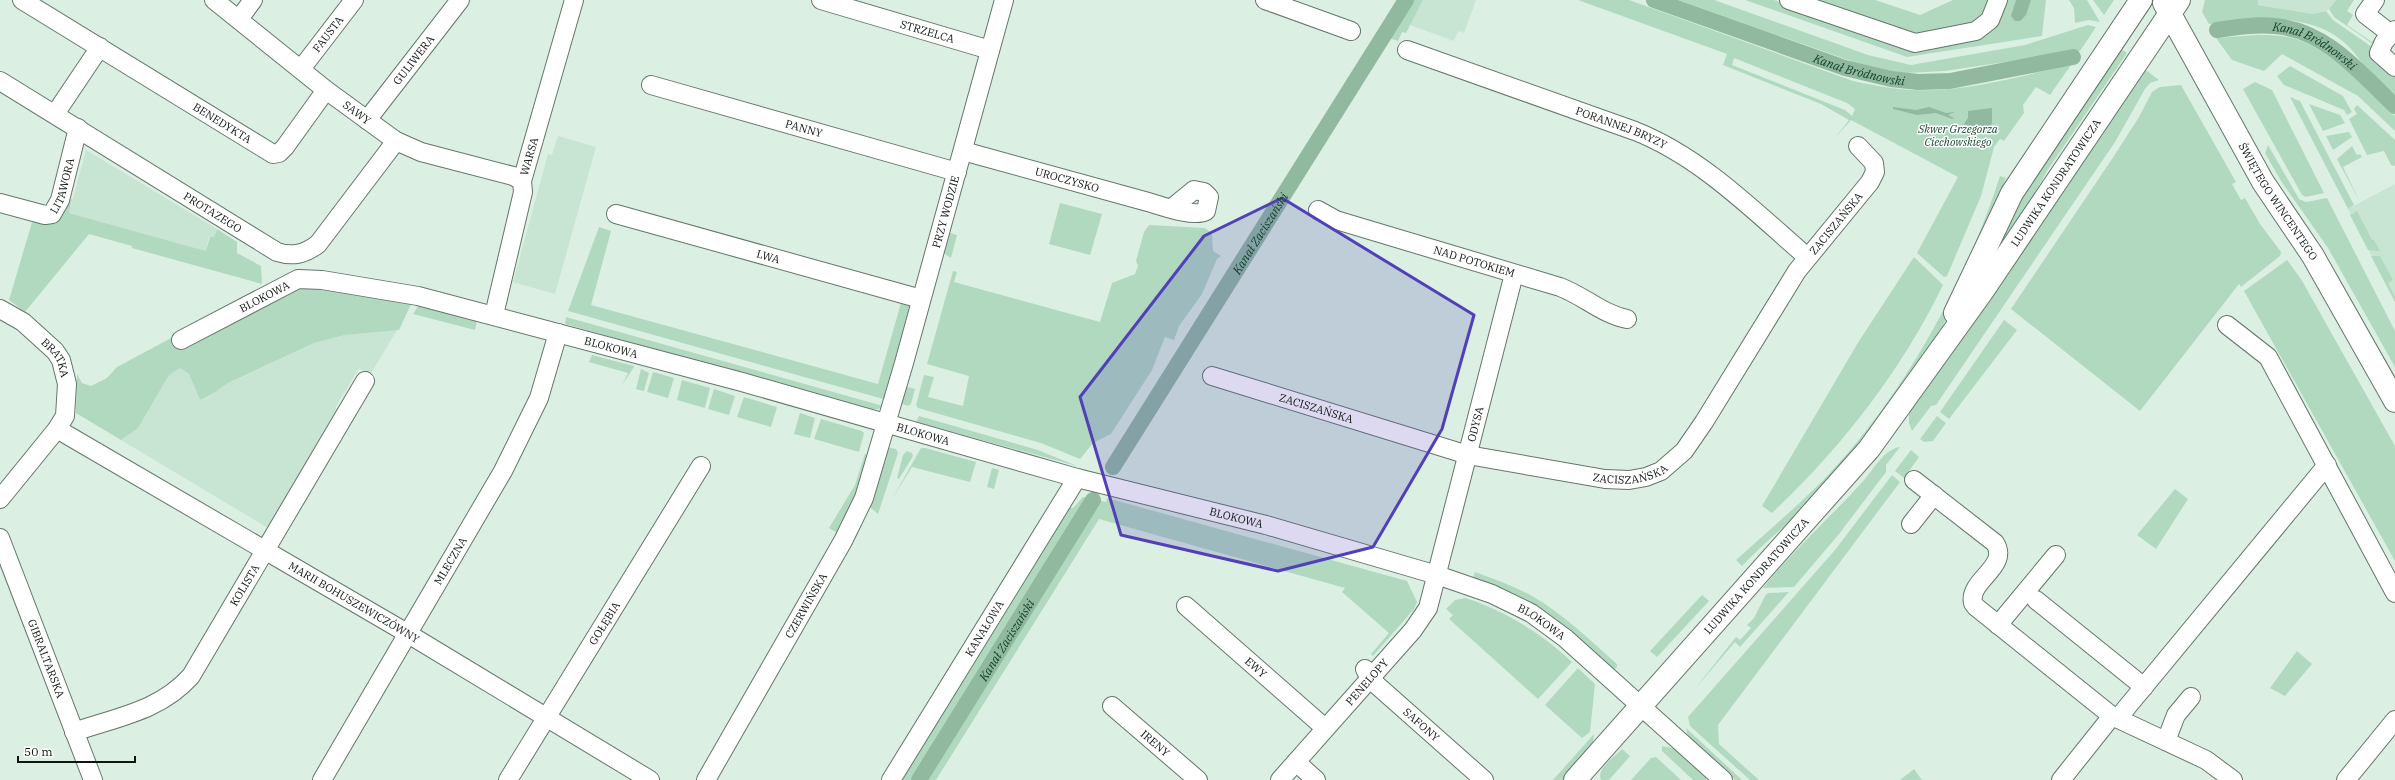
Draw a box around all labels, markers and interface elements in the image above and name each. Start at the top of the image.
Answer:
street label: FAUSTA [309,13,346,55]
street label: STRZELCA [899,17,957,46]
water label: Kanał Bródnowski [2271,18,2360,73]
street label: GULIWERA [390,32,437,88]
water label: Kanał Bródnowski [1811,50,1906,88]
street label: SAWY [340,98,374,127]
street label: BENEDYKTA [190,100,255,146]
street label: PORANNEJ BRYZY [1574,103,1670,152]
street label: LUDWIKA KONDRATOWICZA [2008,116,2104,249]
street label: PANNY [784,117,824,140]
park label: Skwer Grzegorza Ciechowskiego [1917,122,1998,149]
street label: WARSA [517,135,541,177]
street label: ŚWIĘTEGO WINCENTEGO [2236,140,2321,263]
street label: LITAWORA [47,156,77,216]
street label: UROCZYSKO [1033,164,1101,195]
street label: PRZY WODZIE [929,174,962,250]
street label: PROTAZEGO [181,189,245,236]
water label: Kanał Zaciszański [1228,189,1291,277]
street label: ZACISZAŃSKA [1806,189,1866,258]
street label: NAD POTOKIEM [1432,243,1517,280]
street label: LWA [755,246,782,266]
street label: BLOKOWA [237,277,292,315]
street label: BLOKOWA [583,333,640,361]
street label: BRATKA [39,335,72,379]
street label: ZACISZAŃSKA [1277,390,1355,426]
street label: ODYSA [1464,404,1487,443]
street label: BLOKOWA [895,420,952,448]
street label: ZACISZAŃSKA [1592,461,1671,487]
street label: BLOKOWA [1208,504,1265,531]
street label: LUDWIKA KONDRATOWICZA [1701,514,1812,637]
street label: MLECZNA [431,534,470,587]
street label: MARII BOHUSZEWICZÓWNY [286,559,422,646]
street label: KOLISTA [227,561,263,609]
street label: CZERWIŃSKA [782,570,830,641]
water label: Kanał Zaciszański [975,596,1037,684]
street label: KANAŁOWA [962,597,1007,659]
street label: GOŁĘBIA [586,599,623,648]
street label: BLOKOWA [1516,601,1568,643]
street label: GIBRALTARSKA [25,617,68,700]
street label: EWY [1242,654,1270,681]
street label: PENELOPY [1343,656,1391,708]
street label: SAFONY [1400,705,1443,744]
street label: IRENY [1138,727,1173,760]
scale bar [18,738,135,764]
text: 50 m [24,744,53,759]

